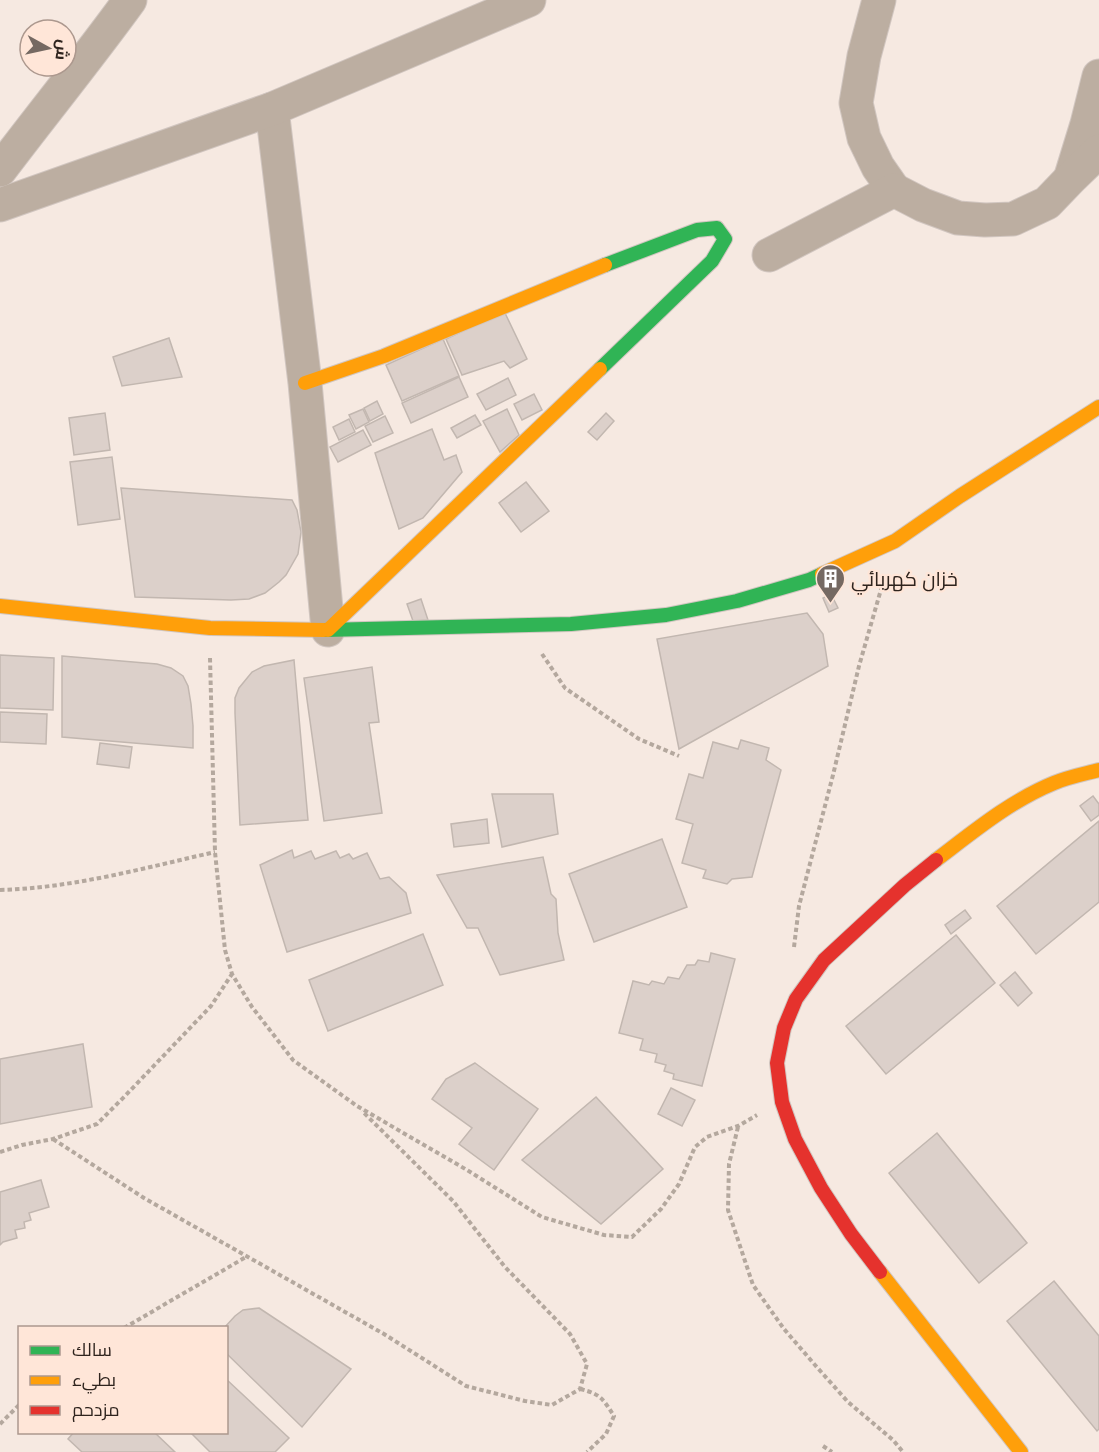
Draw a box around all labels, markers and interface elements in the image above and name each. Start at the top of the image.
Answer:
north arrow [18,18,78,78]
text: ش [51,38,75,62]
building icon: خزان كهربائي [814,562,846,604]
place label: خزان كهربائي [851,565,958,595]
legend [18,1326,228,1434]
text: سالك [72,1337,112,1361]
text: بطيء [72,1367,116,1394]
text: مزدحم [72,1397,120,1422]

